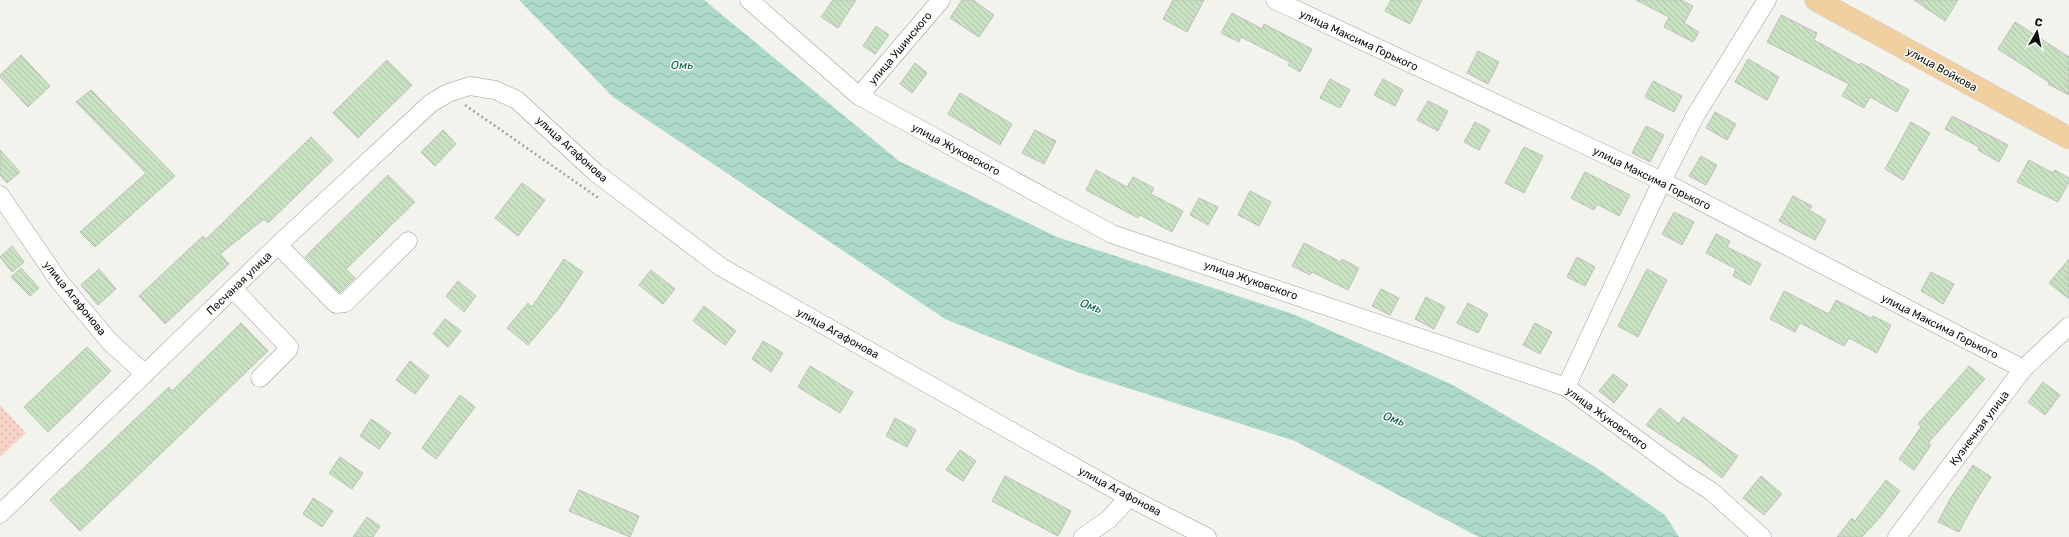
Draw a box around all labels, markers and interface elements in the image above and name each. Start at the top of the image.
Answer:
street label: улица Максима Горького [1297,7,1420,74]
street label: улица Ушинского [866,9,935,87]
north arrow [2017,12,2057,52]
text: С [2034,16,2044,30]
street label: улица Войкова [1904,45,1979,94]
water label: Омь [671,58,693,72]
street label: улица Агафонова [533,114,610,185]
street label: улица Жуковского [909,121,1002,178]
street label: улица Максима Горького [1591,144,1713,213]
street label: Песчаная улица [204,249,275,318]
street label: улица Агафонова [41,258,109,338]
street label: улица Жуковского [1202,258,1299,303]
street label: улица Максима Горького [1879,291,2000,362]
water label: Омь [1078,296,1104,316]
street label: улица Агафонова [794,305,881,361]
street label: улица Жуковского [1563,384,1650,453]
street label: Кузнечная улица [1947,388,2012,468]
water label: Омь [1381,409,1407,429]
street label: улица Агафонова [1076,464,1163,519]

